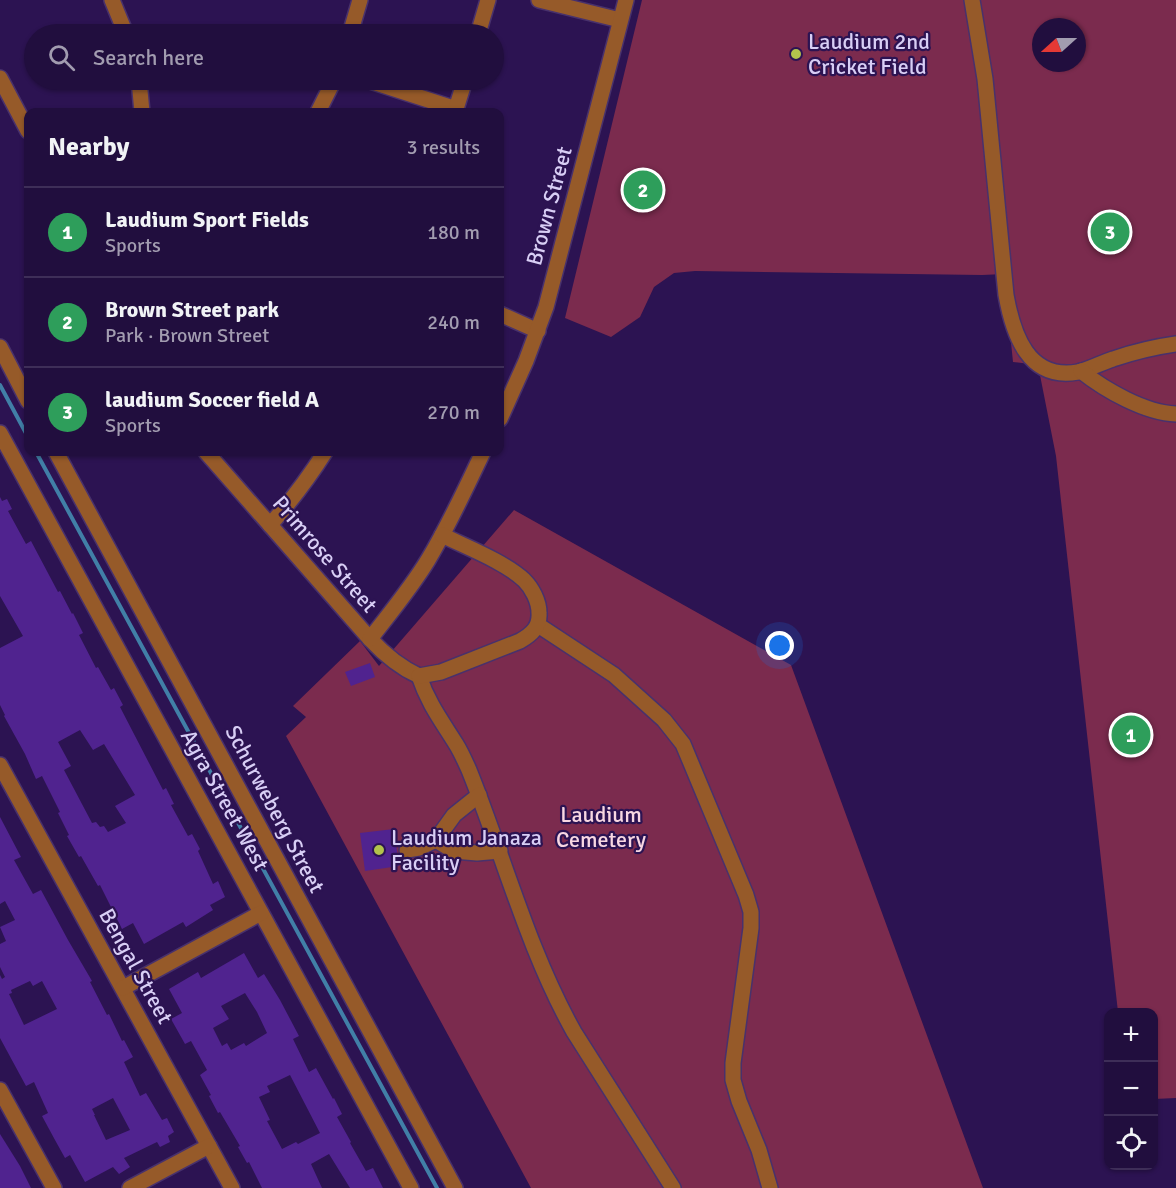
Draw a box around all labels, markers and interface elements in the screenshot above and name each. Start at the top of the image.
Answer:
north arrow [1032,18,1086,72]
search box [24,24,504,90]
place label: Laudium 2nd Cricket Field [808,28,930,80]
icon: search [45,41,78,74]
text: Search here [93,44,204,71]
marker: Laudium 2nd Cricket Field [789,47,803,61]
text: Nearby [48,131,129,163]
text: 3 results [407,135,480,160]
street label: Brown Street [520,143,578,268]
pin: 2 [624,168,662,213]
text: Laudium Sport Fields [105,206,309,233]
pin: 3 [1090,210,1130,254]
text: 1 [62,220,73,245]
text: 180 m [427,220,480,245]
text: Sports [105,233,161,258]
text: Brown Street park [105,296,279,323]
text: 2 [62,310,73,335]
text: 240 m [427,310,480,335]
text: Park · Brown Street [105,323,269,348]
text: laudium Soccer field A [105,386,319,413]
text: 3 [62,400,73,425]
text: 270 m [427,400,480,425]
text: Sports [105,413,161,438]
street label: Primrose Street [267,490,383,618]
your location [765,631,794,660]
pin: 1 [1112,712,1150,758]
street label: Schurweberg Street [219,721,331,898]
street label: Agra Street West [175,725,275,876]
park label: Laudium Cemetery [556,801,647,853]
place label: Laudium Janaza Facility [391,824,542,876]
marker: Laudium Janaza Facility [372,843,386,857]
street label: Bengal Street [93,904,179,1029]
map controls [1104,1008,1158,1170]
button: + [1104,1008,1158,1062]
button: − [1104,1062,1158,1116]
button: locate [1104,1116,1158,1170]

